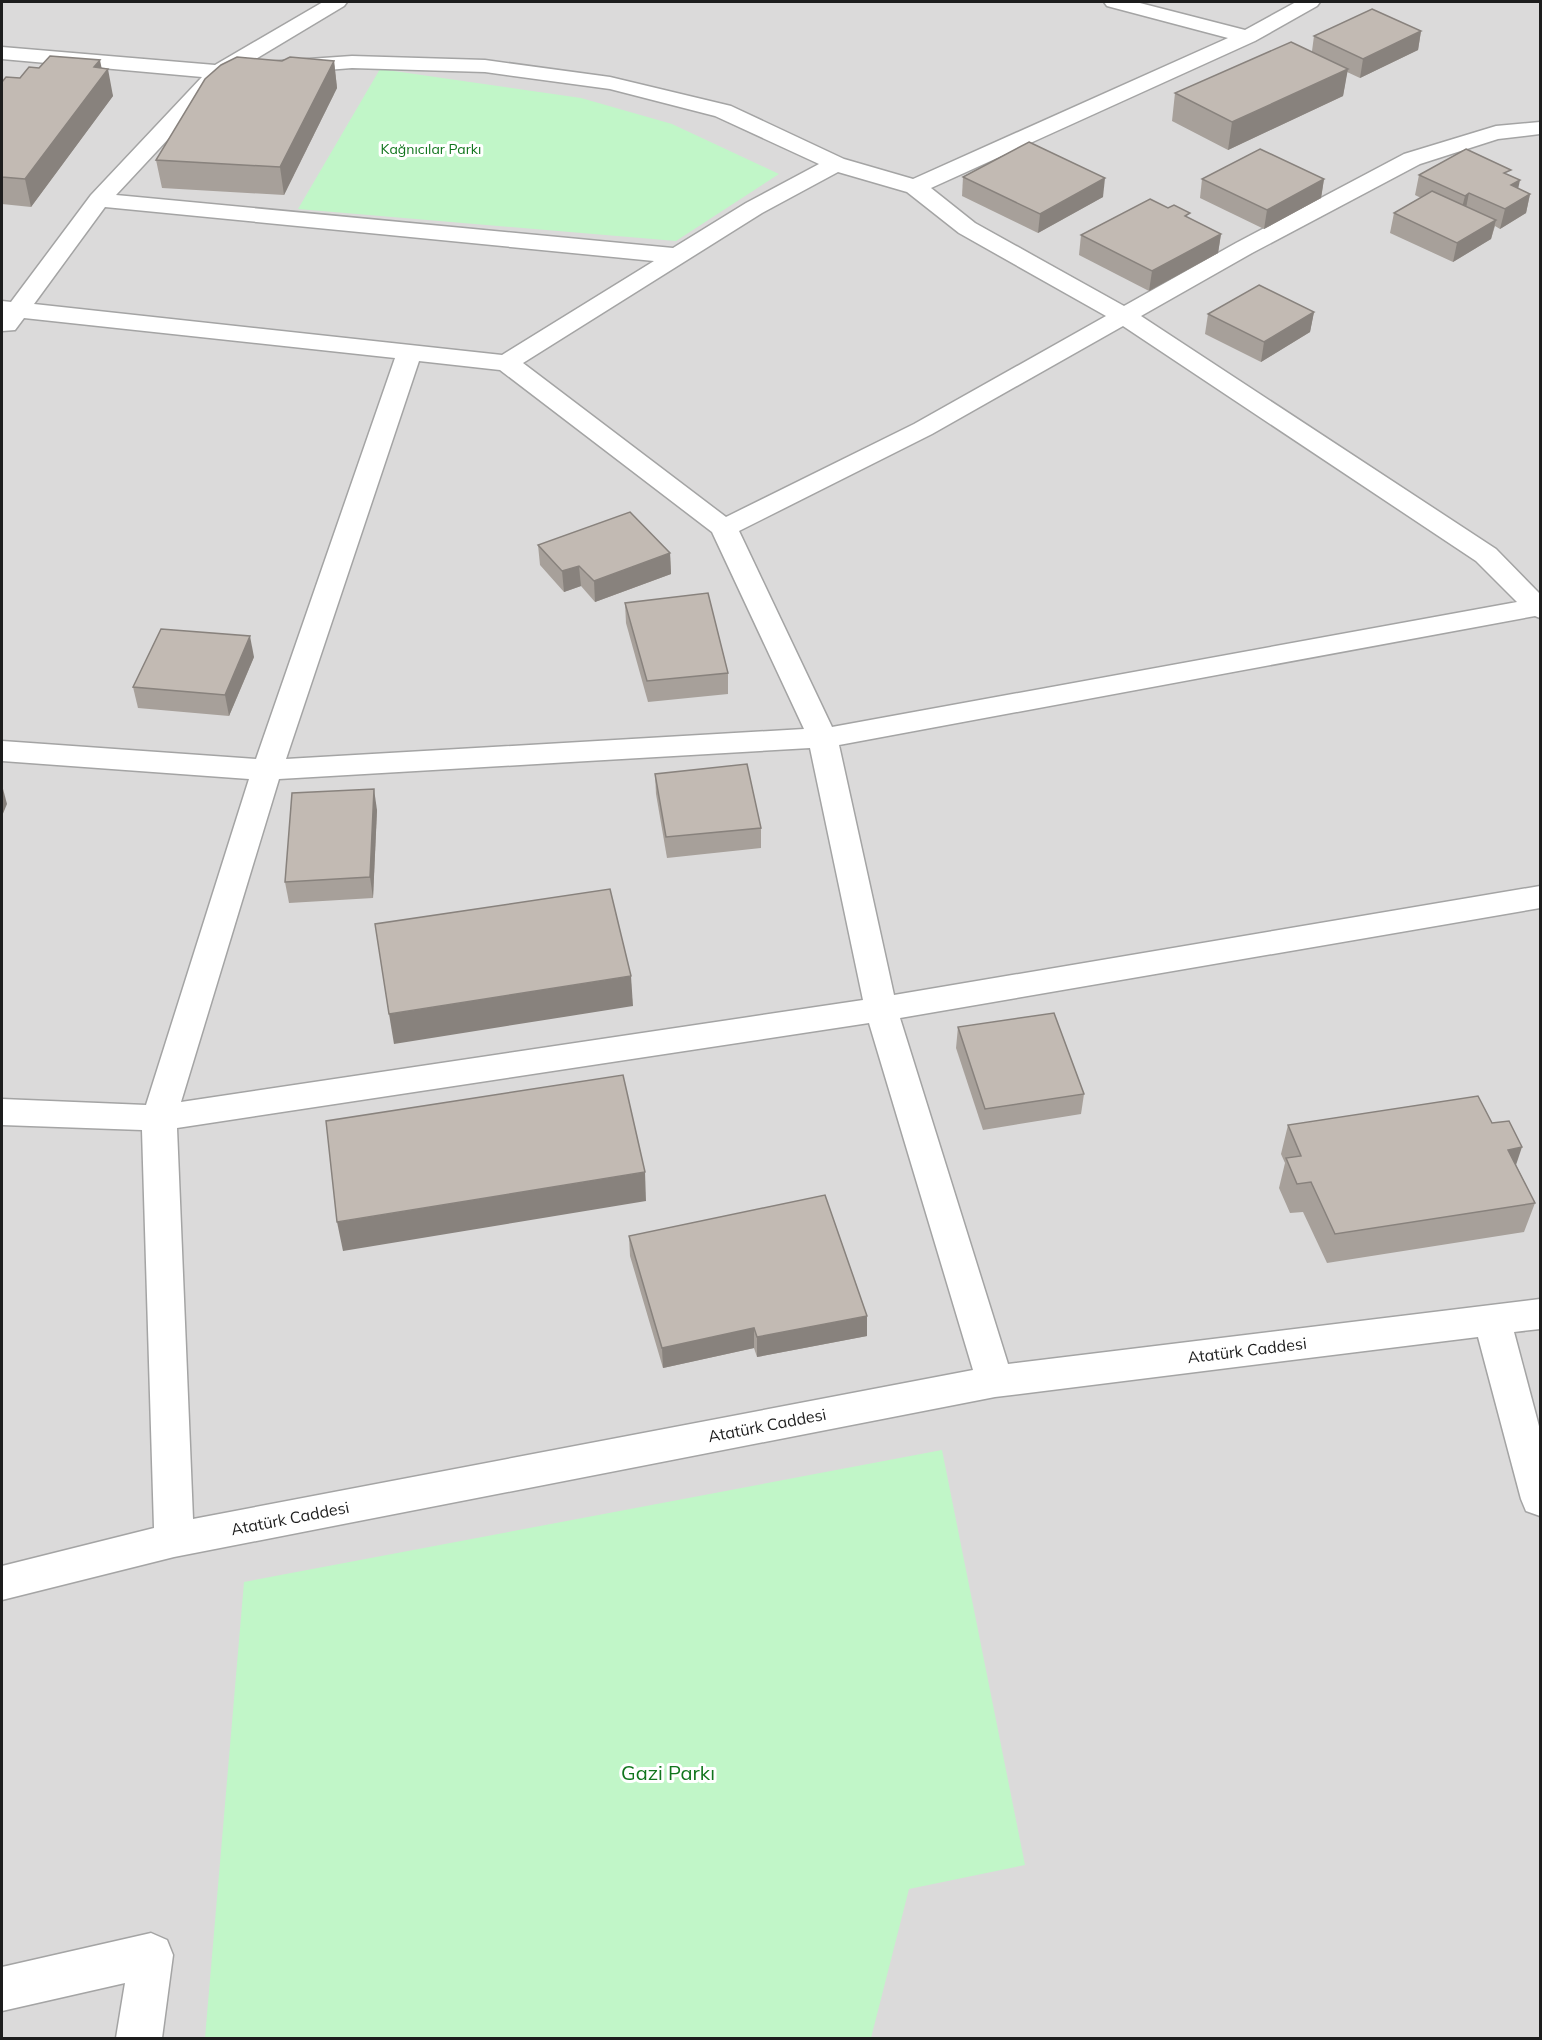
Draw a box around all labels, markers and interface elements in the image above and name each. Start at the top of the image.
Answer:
park label: Kağnıcılar Parkı [381,140,481,158]
street label: Atatürk Caddesi [1186,1333,1308,1367]
street label: Atatürk Caddesi [706,1404,828,1446]
street label: Atatürk Caddesi [229,1497,351,1539]
park label: Gazi Parkı [621,1760,715,1785]

